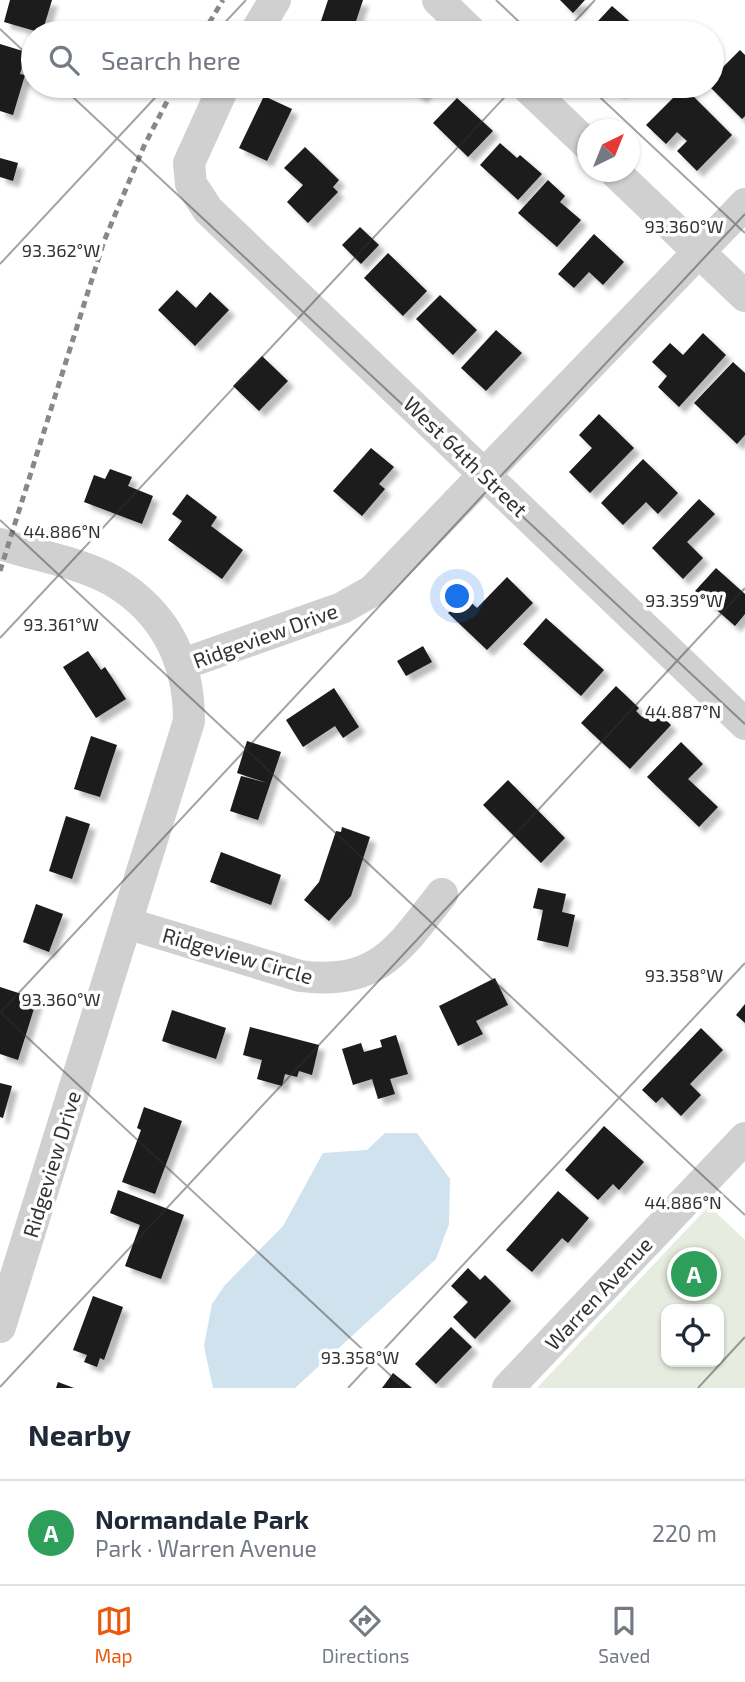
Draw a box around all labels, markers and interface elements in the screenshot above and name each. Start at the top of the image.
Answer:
search box [21,21,724,98]
icon: search [45,41,83,79]
text: Search here [101,44,241,75]
north arrow [577,119,640,182]
text: 93.360°W [644,215,724,237]
text: 93.362°W [22,239,100,261]
street label: West 64th Street [399,391,533,521]
text: 44.886°N [23,520,101,542]
your location [440,579,474,613]
text: 93.359°W [645,589,723,611]
street label: Ridgeview Drive [189,597,341,673]
text: 93.361°W [23,613,99,635]
text: 44.887°N [645,700,721,722]
street label: Ridgeview Circle [160,922,316,988]
text: 93.358°W [645,964,723,986]
text: 93.360°W [21,988,101,1010]
street label: Ridgeview Drive [17,1088,85,1240]
text: 44.886°N [644,1191,722,1213]
street label: Warren Avenue [539,1231,657,1355]
pin: A [671,1248,717,1300]
map controls [661,1304,724,1367]
button: locate [661,1304,724,1367]
text: 93.358°W [321,1346,399,1368]
text: Nearby [28,1416,131,1452]
text: Normandale Park [95,1503,309,1534]
text: A [43,1519,59,1547]
text: 220 m [652,1519,717,1547]
text: Park · Warren Avenue [95,1534,317,1562]
tab: Map [95,1602,133,1667]
tab: Directions [322,1602,409,1667]
tab: Saved [598,1602,650,1667]

